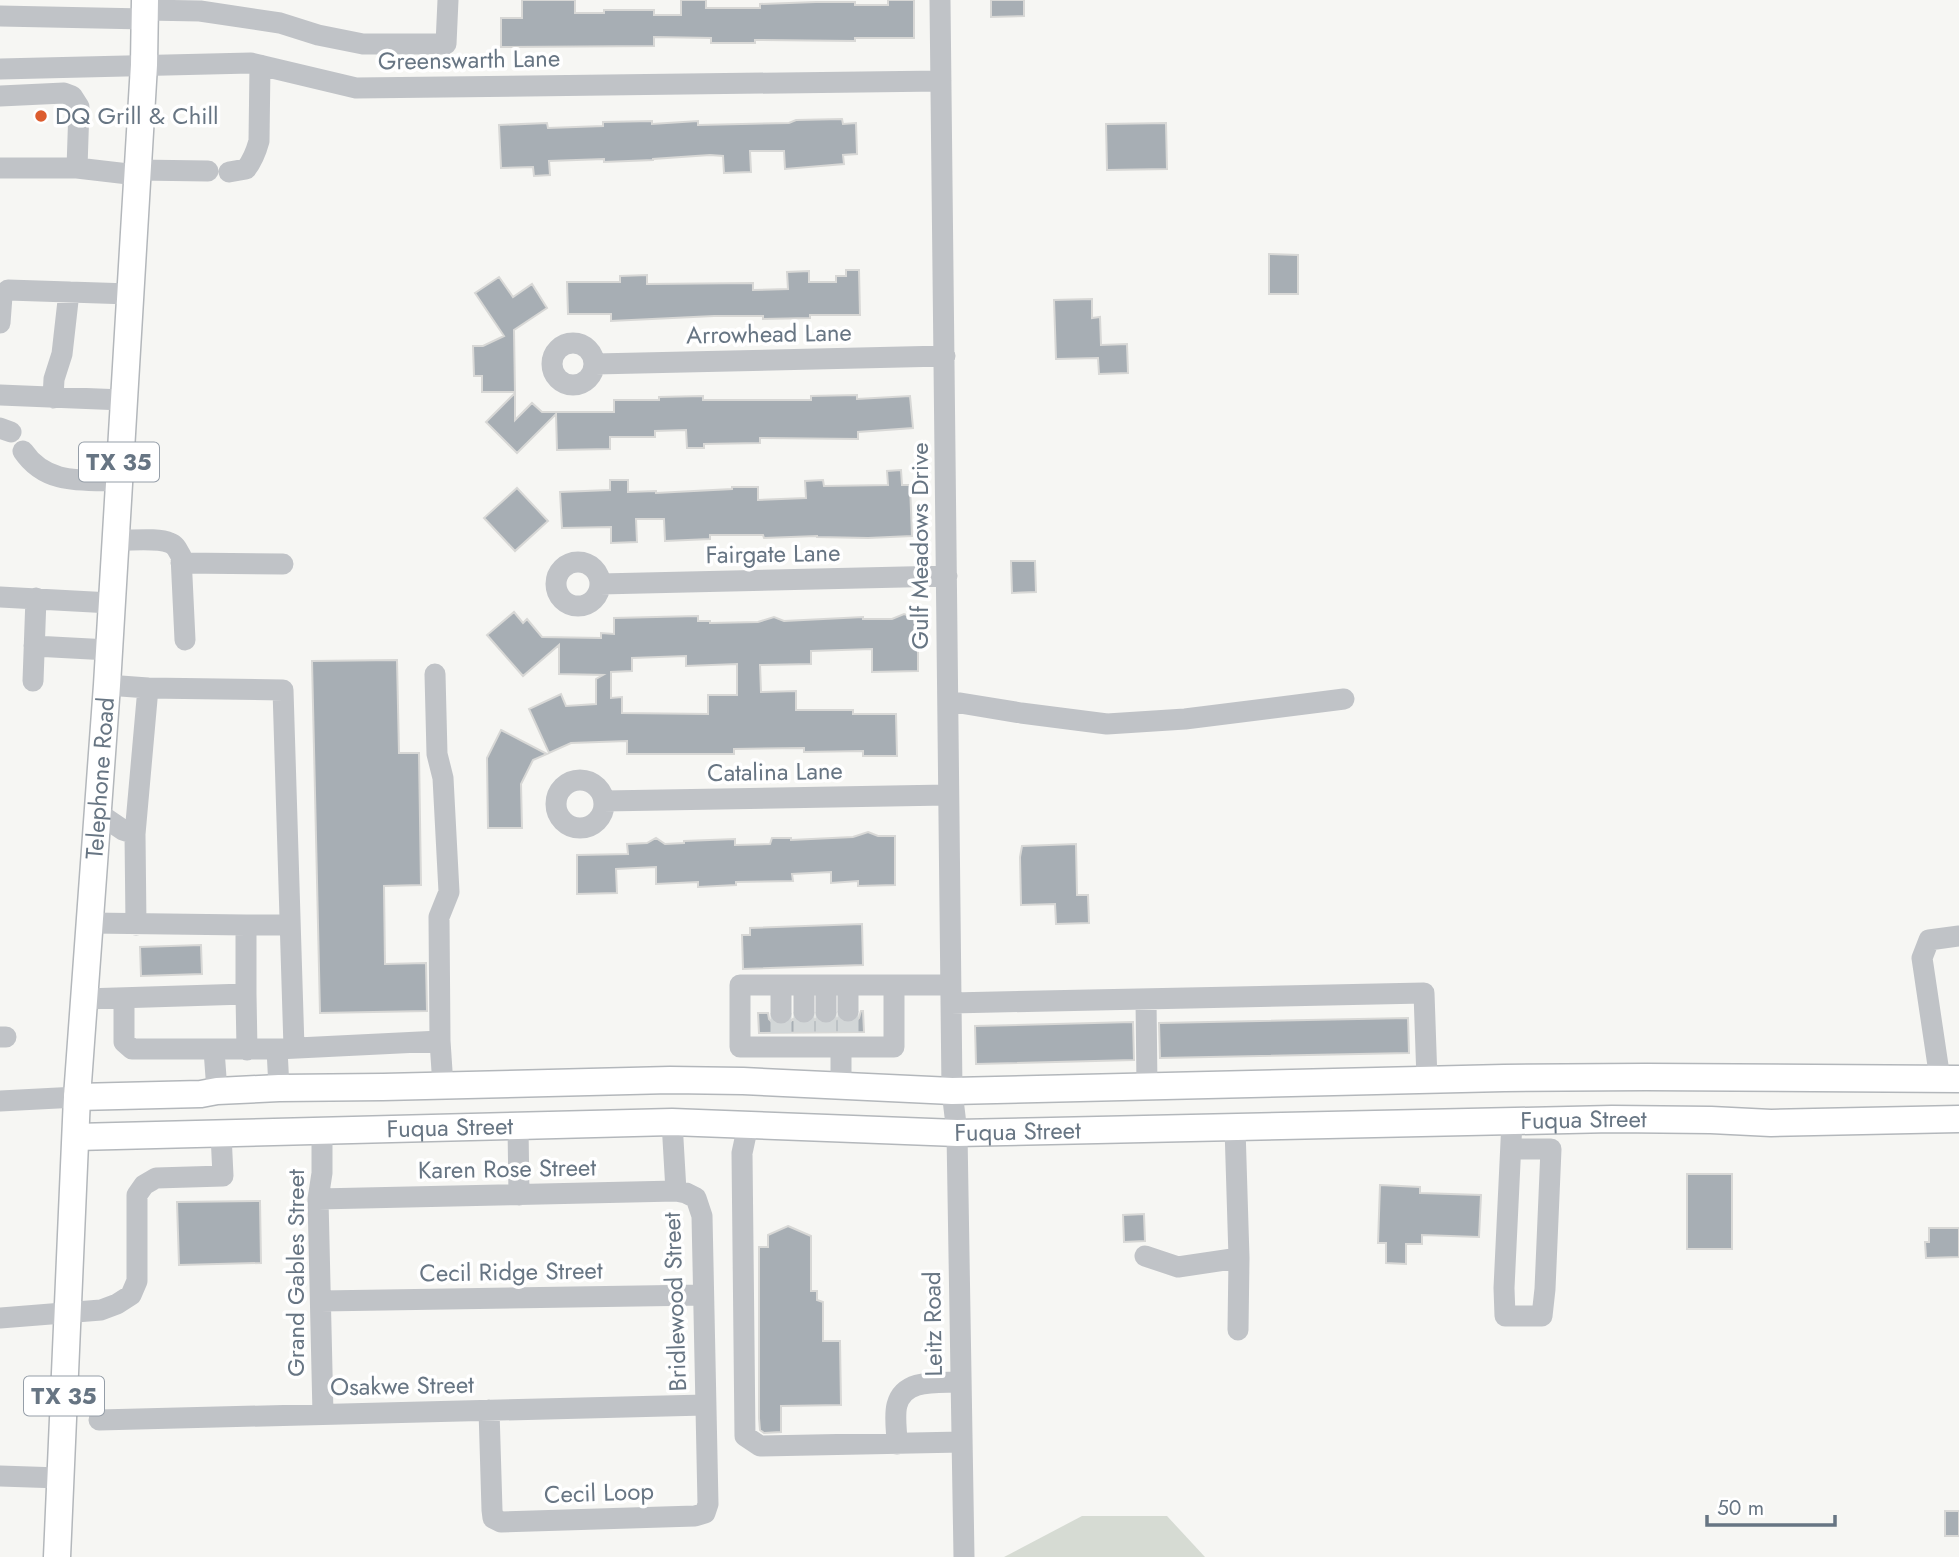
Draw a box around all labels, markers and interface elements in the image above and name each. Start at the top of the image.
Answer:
street label: Greenswarth Lane [378,40,560,79]
place label: DQ Grill & Chill [55,98,219,133]
marker: DQ Grill & Chill [33,108,49,124]
street label: Arrowhead Lane [686,315,852,352]
road number: TX 35 [79,442,159,482]
street label: Gulf Meadows Drive [902,442,937,650]
street label: Fairgate Lane [705,535,841,572]
street label: Telephone Road [76,696,123,861]
street label: Catalina Lane [707,753,843,790]
street label: Fuqua Street [1520,1101,1647,1138]
street label: Fuqua Street [386,1108,514,1146]
street label: Fuqua Street [954,1112,1081,1150]
street label: Karen Rose Street [418,1149,597,1188]
street label: Grand Gables Street [278,1169,313,1377]
street label: Bridlewood Street [654,1212,695,1392]
street label: Cecil Ridge Street [419,1252,603,1291]
street label: Leitz Road [914,1271,951,1377]
street label: Osakwe Street [330,1367,474,1404]
road number: TX 35 [24,1376,104,1415]
street label: Cecil Loop [543,1473,655,1512]
scale bar [1707,1484,1835,1528]
text: 50 m [1717,1493,1764,1523]

